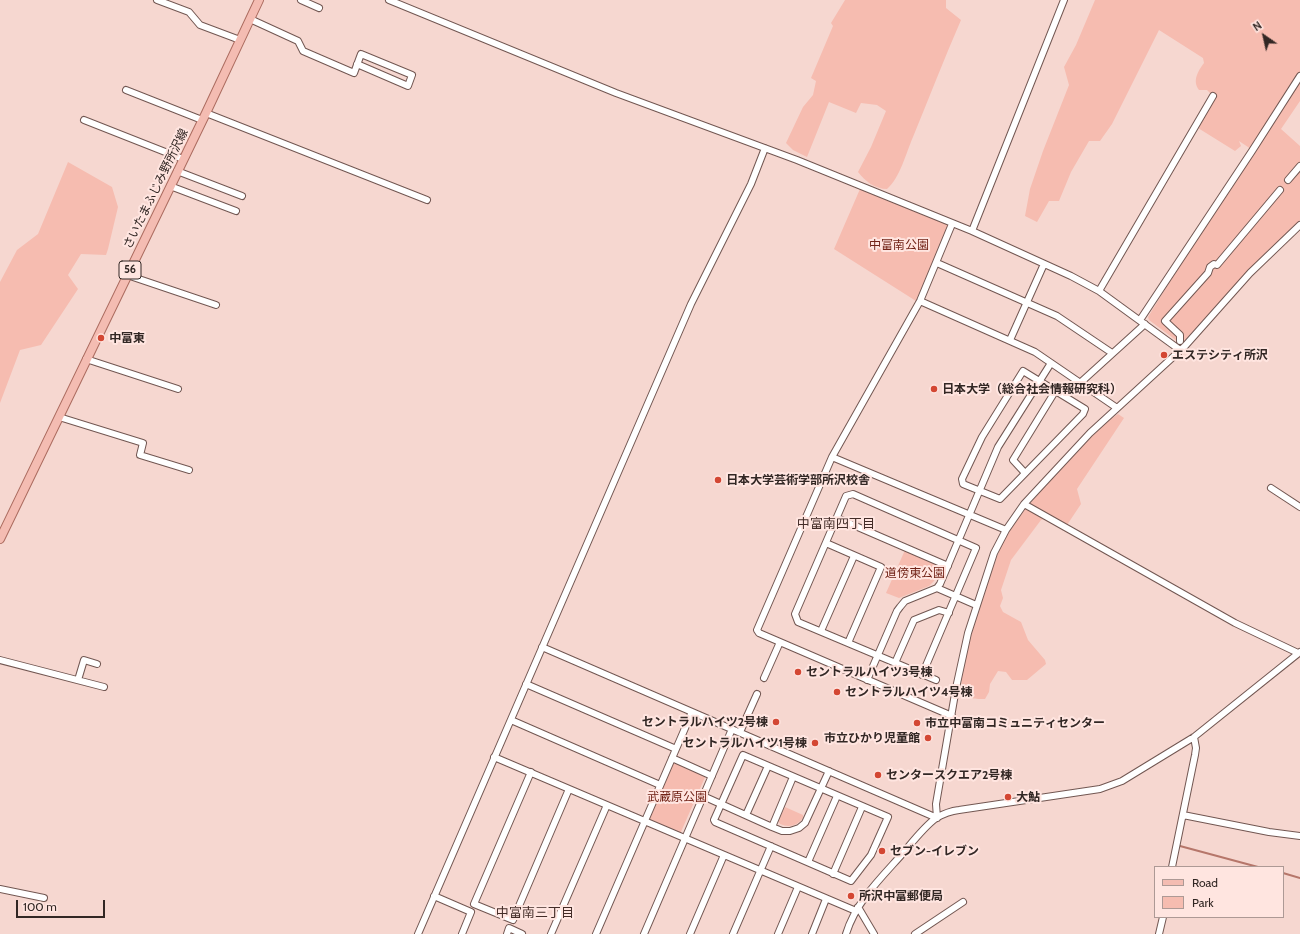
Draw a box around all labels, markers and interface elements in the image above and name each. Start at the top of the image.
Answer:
north arrow [1244,16,1284,56]
text: N [1250,18,1264,34]
street label: さいたまふじみ野所沢線 [121,127,191,251]
park label: 中富南公園 [869,238,929,252]
road number: 56 [119,261,141,279]
place label: 中富東 [109,331,145,345]
marker: 中富東 [96,333,106,343]
place label: エステシティ所沢 [1172,348,1268,362]
marker: エステシティ所沢 [1159,350,1169,360]
place label: 日本大学（総合社会情報研究科） [942,382,1122,396]
marker: 日本大学（総合社会情報研究科） [929,384,939,394]
place label: 日本大学芸術学部所沢校舎 [726,473,870,487]
marker: 日本大学芸術学部所沢校舎 [713,475,723,485]
district label: 中富南四丁目 [797,516,875,532]
park label: 道傍東公園 [885,566,945,580]
place label: セントラルハイツ3号棟 [806,665,932,679]
marker: セントラルハイツ3号棟 [793,667,803,677]
place label: セントラルハイツ4号棟 [845,685,972,699]
marker: セントラルハイツ4号棟 [832,687,842,697]
place label: セントラルハイツ2号棟 [642,715,768,729]
place label: 市立中富南コミュニティセンター [925,716,1105,730]
marker: セントラルハイツ2号棟 [771,717,781,727]
marker: 市立中富南コミュニティセンター [912,718,922,728]
place label: 市立ひかり児童館 [824,731,920,745]
marker: 市立ひかり児童館 [923,733,933,743]
place label: セントラルハイツ1号棟 [683,736,807,750]
marker: セントラルハイツ1号棟 [810,738,820,748]
place label: センタースクエア2号棟 [886,768,1012,782]
marker: センタースクエア2号棟 [873,770,883,780]
park label: 武蔵原公園 [647,790,707,804]
place label: 大鮎 [1016,790,1040,804]
marker: 大鮎 [1003,792,1013,802]
place label: セブン-イレブン [890,844,979,858]
marker: セブン-イレブン [877,846,887,856]
legend [1154,866,1284,918]
text: Road [1192,875,1218,890]
place label: 所沢中富郵便局 [859,889,943,903]
marker: 所沢中富郵便局 [846,891,856,901]
scale bar [18,892,107,918]
text: Park [1192,895,1214,910]
text: 100 m [23,899,57,914]
district label: 中富南三丁目 [496,905,574,921]

